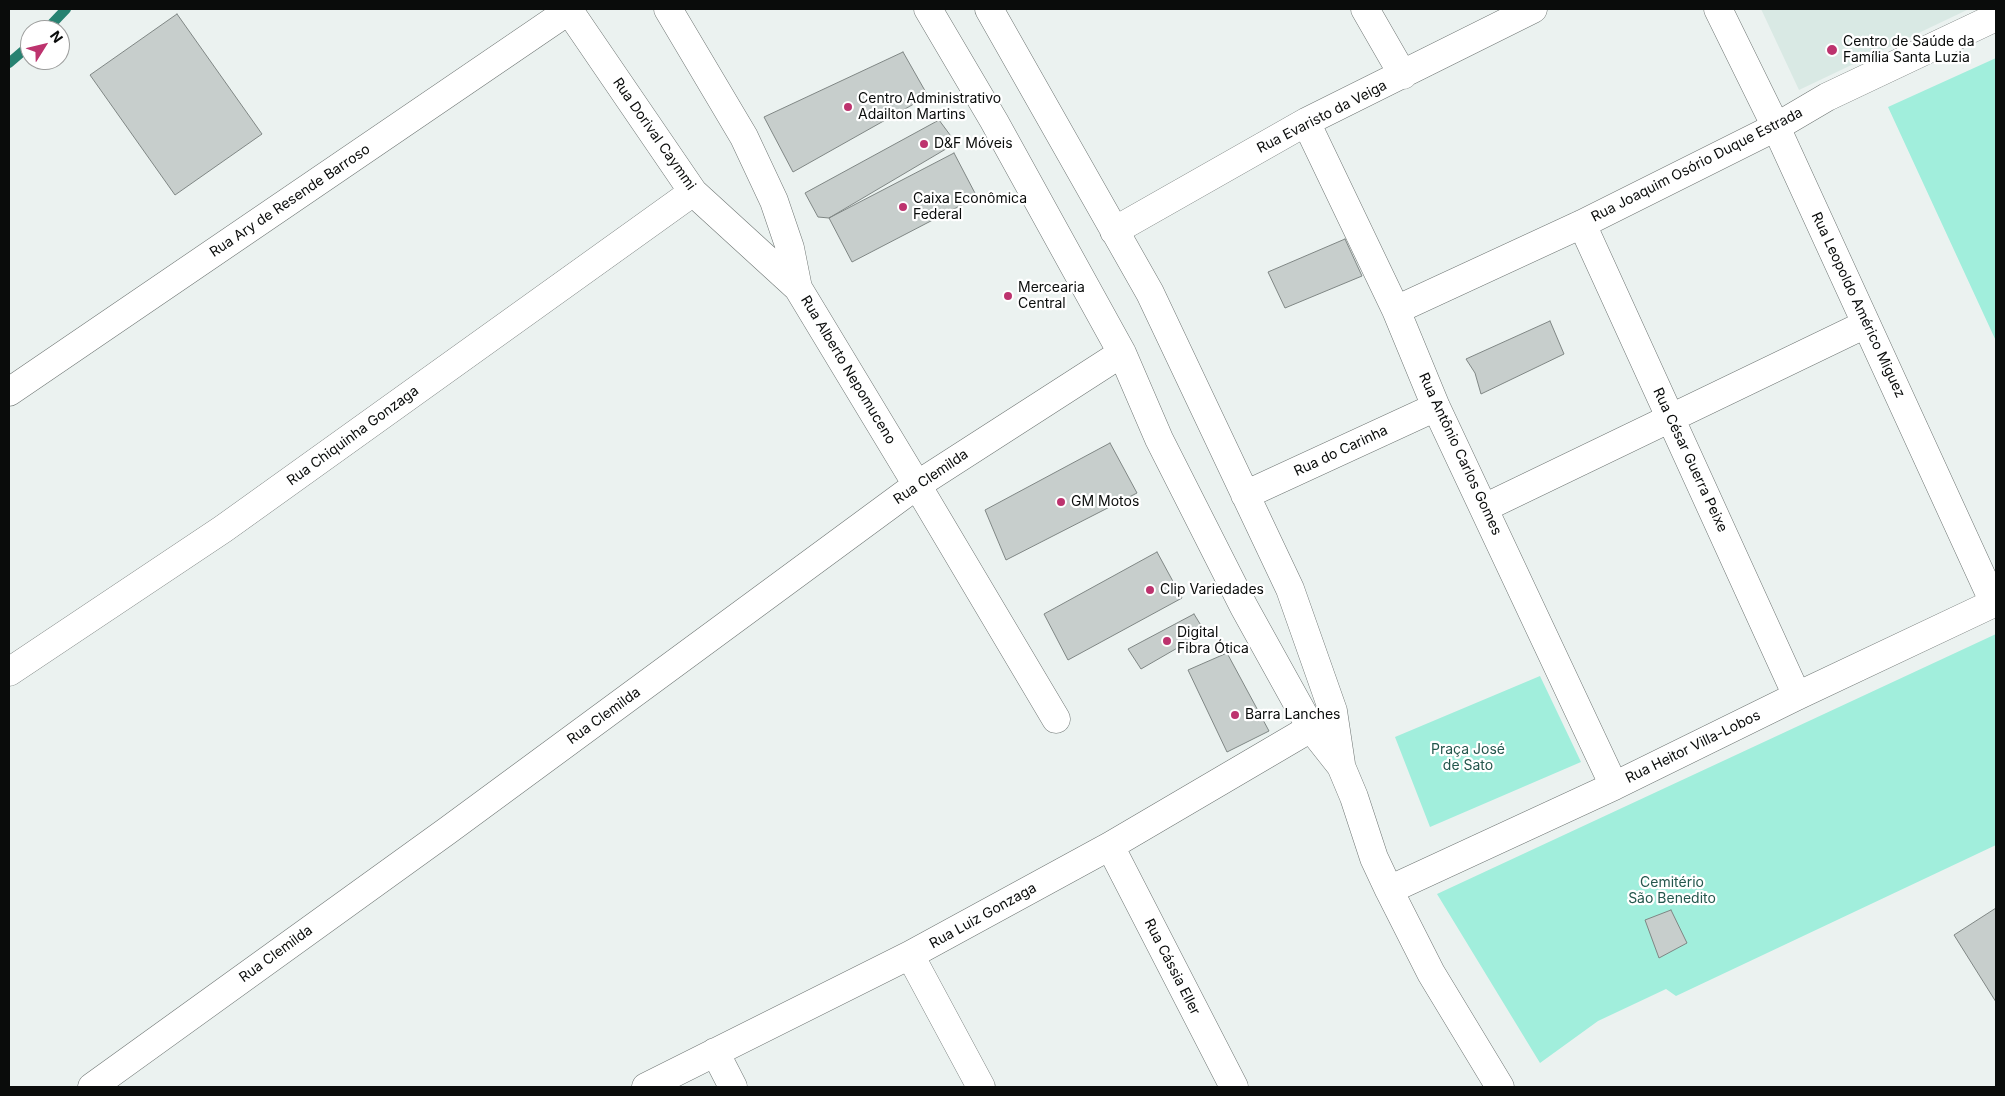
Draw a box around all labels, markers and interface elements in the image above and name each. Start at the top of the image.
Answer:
north arrow [20,20,70,70]
text: N [47,27,67,46]
place label: Centro de Saúde da Família Santa Luzia [1843,34,1975,66]
marker: Centro de Saúde da Família Santa Luzia [1825,43,1839,57]
street label: Rua Dorival Caymmi [609,75,699,193]
street label: Rua Evaristo da Veiga [1254,77,1390,157]
place label: Centro Administrativo Adailton Martins [858,91,1001,124]
marker: Centro Administrativo Adailton Martins [842,101,854,113]
street label: Rua Joaquim Osório Duque Estrada [1589,104,1805,226]
place label: D&F Móveis [934,136,1013,152]
marker: D&F Móveis [918,138,930,150]
street label: Rua Ary de Resende Barroso [207,141,373,261]
place label: Caixa Econômica Federal [913,191,1027,223]
marker: Caixa Econômica Federal [897,201,909,213]
street label: Rua Leopoldo Américo Miguez [1808,210,1908,400]
place label: Mercearia Central [1018,280,1085,312]
marker: Mercearia Central [1002,290,1014,302]
street label: Rua Alberto Nepomuceno [797,293,899,447]
street label: Rua Antônio Carlos Gomes [1415,370,1505,538]
street label: Rua Chiquinha Gonzaga [284,383,422,489]
street label: Rua César Guerra Peixe [1649,385,1731,535]
street label: Rua do Carinha [1292,422,1390,480]
street label: Rua Clemilda [891,446,971,508]
place label: GM Motos [1071,494,1139,510]
marker: GM Motos [1055,496,1067,508]
place label: Clip Variedades [1160,582,1264,598]
marker: Clip Variedades [1144,584,1156,596]
place label: Digital Fibra Ótica [1177,625,1249,658]
marker: Digital Fibra Ótica [1161,635,1173,647]
street label: Rua Clemilda [564,684,644,748]
place label: Barra Lanches [1245,707,1340,723]
street label: Rua Heitor Villa-Lobos [1623,707,1763,787]
marker: Barra Lanches [1229,709,1241,721]
park label: Praça José de Sato [1431,742,1505,774]
park label: Cemitério São Benedito [1628,875,1716,908]
street label: Rua Luiz Gonzaga [927,880,1039,952]
street label: Rua Cássia Eller [1141,916,1203,1018]
street label: Rua Clemilda [236,922,316,986]

